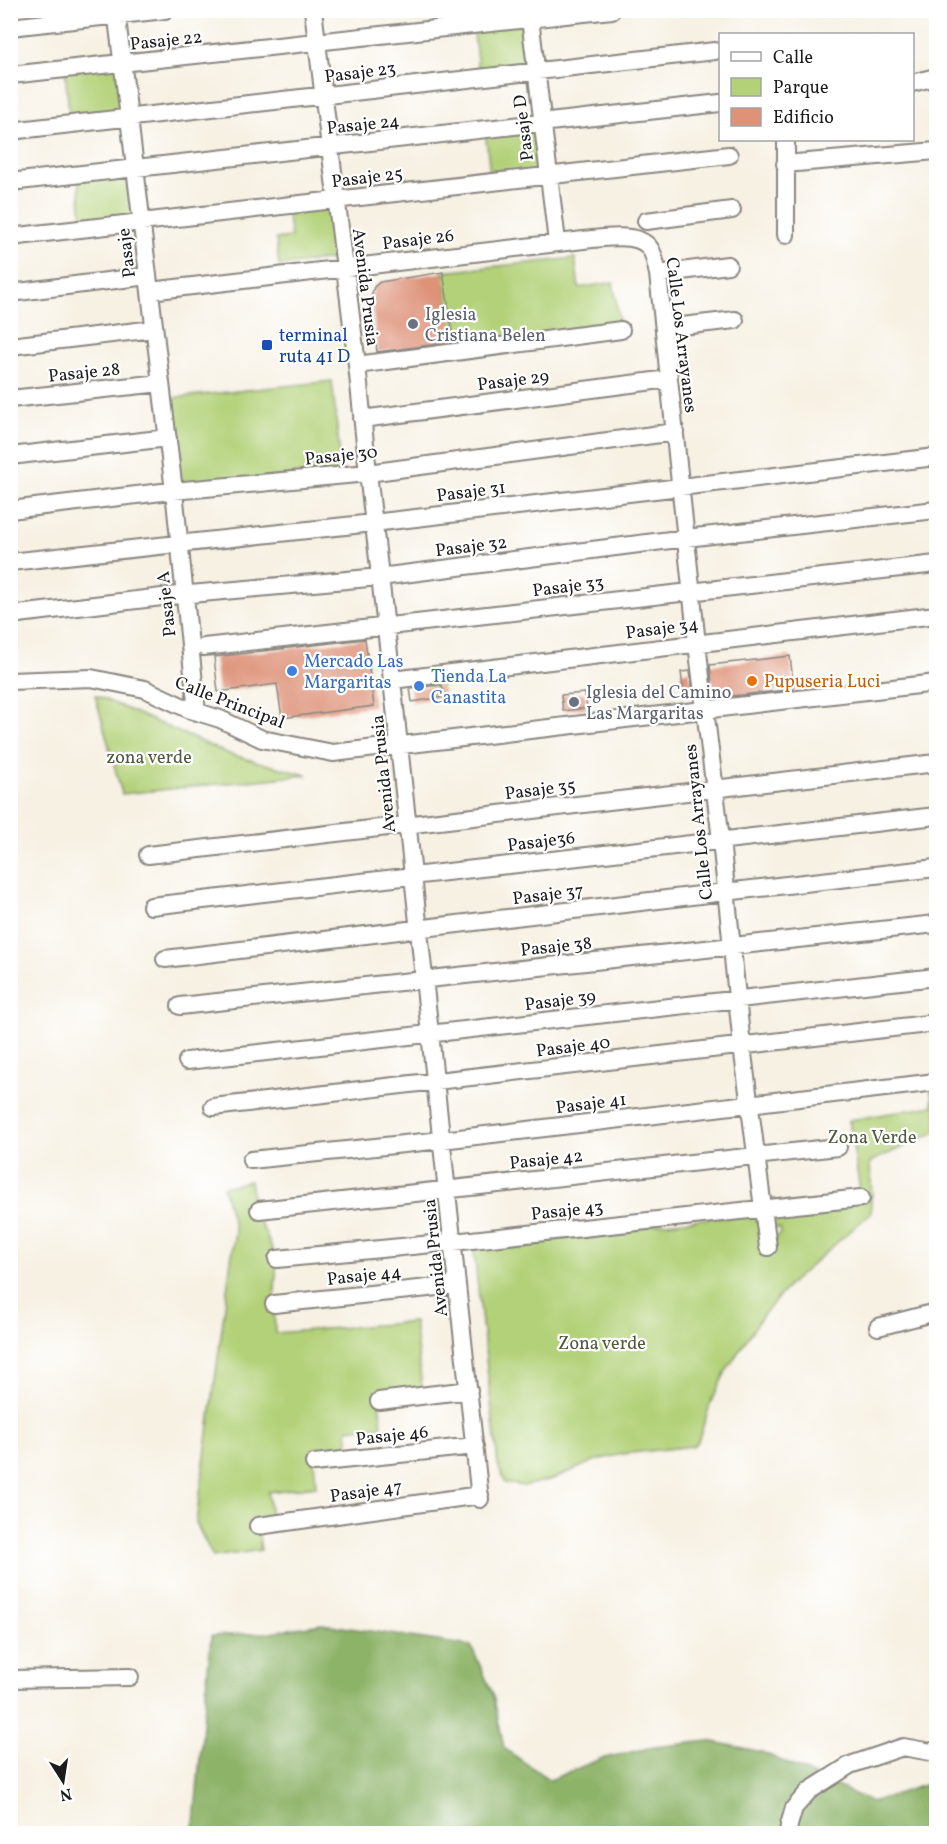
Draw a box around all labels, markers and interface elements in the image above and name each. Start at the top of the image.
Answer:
street label: Pasaje 22 [129,25,204,58]
legend [719,33,914,141]
text: Calle [773,46,813,71]
street label: Pasaje 23 [323,57,397,90]
text: Parque [773,76,828,101]
street label: Pasaje D [508,93,541,162]
text: Edificio [773,106,834,131]
street label: Pasaje 24 [325,109,401,142]
street label: Pasaje 25 [330,162,404,195]
street label: Pasaje 26 [381,224,455,257]
street label: Pasaje [112,227,143,279]
street label: Avenida Prusia [345,227,384,348]
street label: Calle Los Arrayanes [659,256,702,414]
place label: Iglesia Cristiana Belen [425,303,546,349]
marker: Iglesia Cristiana Belen [406,317,420,331]
place label: terminal ruta 41 D [279,324,350,370]
marker: terminal ruta 41 D [260,338,274,352]
street label: Pasaje 28 [47,357,121,390]
street label: Pasaje 29 [476,365,551,398]
street label: Pasaje 30 [304,440,379,473]
street label: Pasaje 31 [435,476,507,509]
street label: Pasaje 32 [434,531,509,564]
street label: Pasaje A [152,569,183,638]
street label: Pasaje 33 [531,571,605,604]
street label: Pasaje 34 [624,613,700,646]
place label: Mercado Las Margaritas [304,650,404,696]
marker: Mercado Las Margaritas [285,664,299,678]
place label: Tienda La Canastita [431,665,507,711]
place label: Pupuseria Luci [764,670,881,695]
street label: Calle Principal [171,671,288,736]
marker: Pupuseria Luci [745,674,759,688]
marker: Tienda La Canastita [412,679,426,693]
place label: Iglesia del Camino Las Margaritas [586,681,731,727]
marker: Iglesia del Camino Las Margaritas [567,695,581,709]
street label: Avenida Prusia [366,714,403,834]
street label: Calle Los Arrayanes [679,743,720,901]
park label: zona verde [106,746,192,771]
street label: Pasaje 35 [503,774,577,807]
street label: Pasaje36 [506,826,576,859]
street label: Pasaje 37 [511,879,585,912]
street label: Pasaje 38 [519,931,593,964]
street label: Pasaje 39 [523,985,597,1018]
street label: Pasaje 40 [535,1031,612,1064]
street label: Pasaje 41 [554,1088,628,1121]
park label: Zona Verde [827,1126,917,1151]
street label: Pasaje 42 [508,1144,584,1177]
street label: Pasaje 43 [530,1195,605,1228]
street label: Avenida Prusia [418,1198,455,1318]
street label: Pasaje 44 [326,1260,403,1293]
park label: Zona verde [558,1332,646,1357]
street label: Pasaje 46 [355,1420,430,1453]
street label: Pasaje 47 [328,1475,404,1510]
north arrow [33,1751,93,1811]
text: N [57,1782,74,1806]

